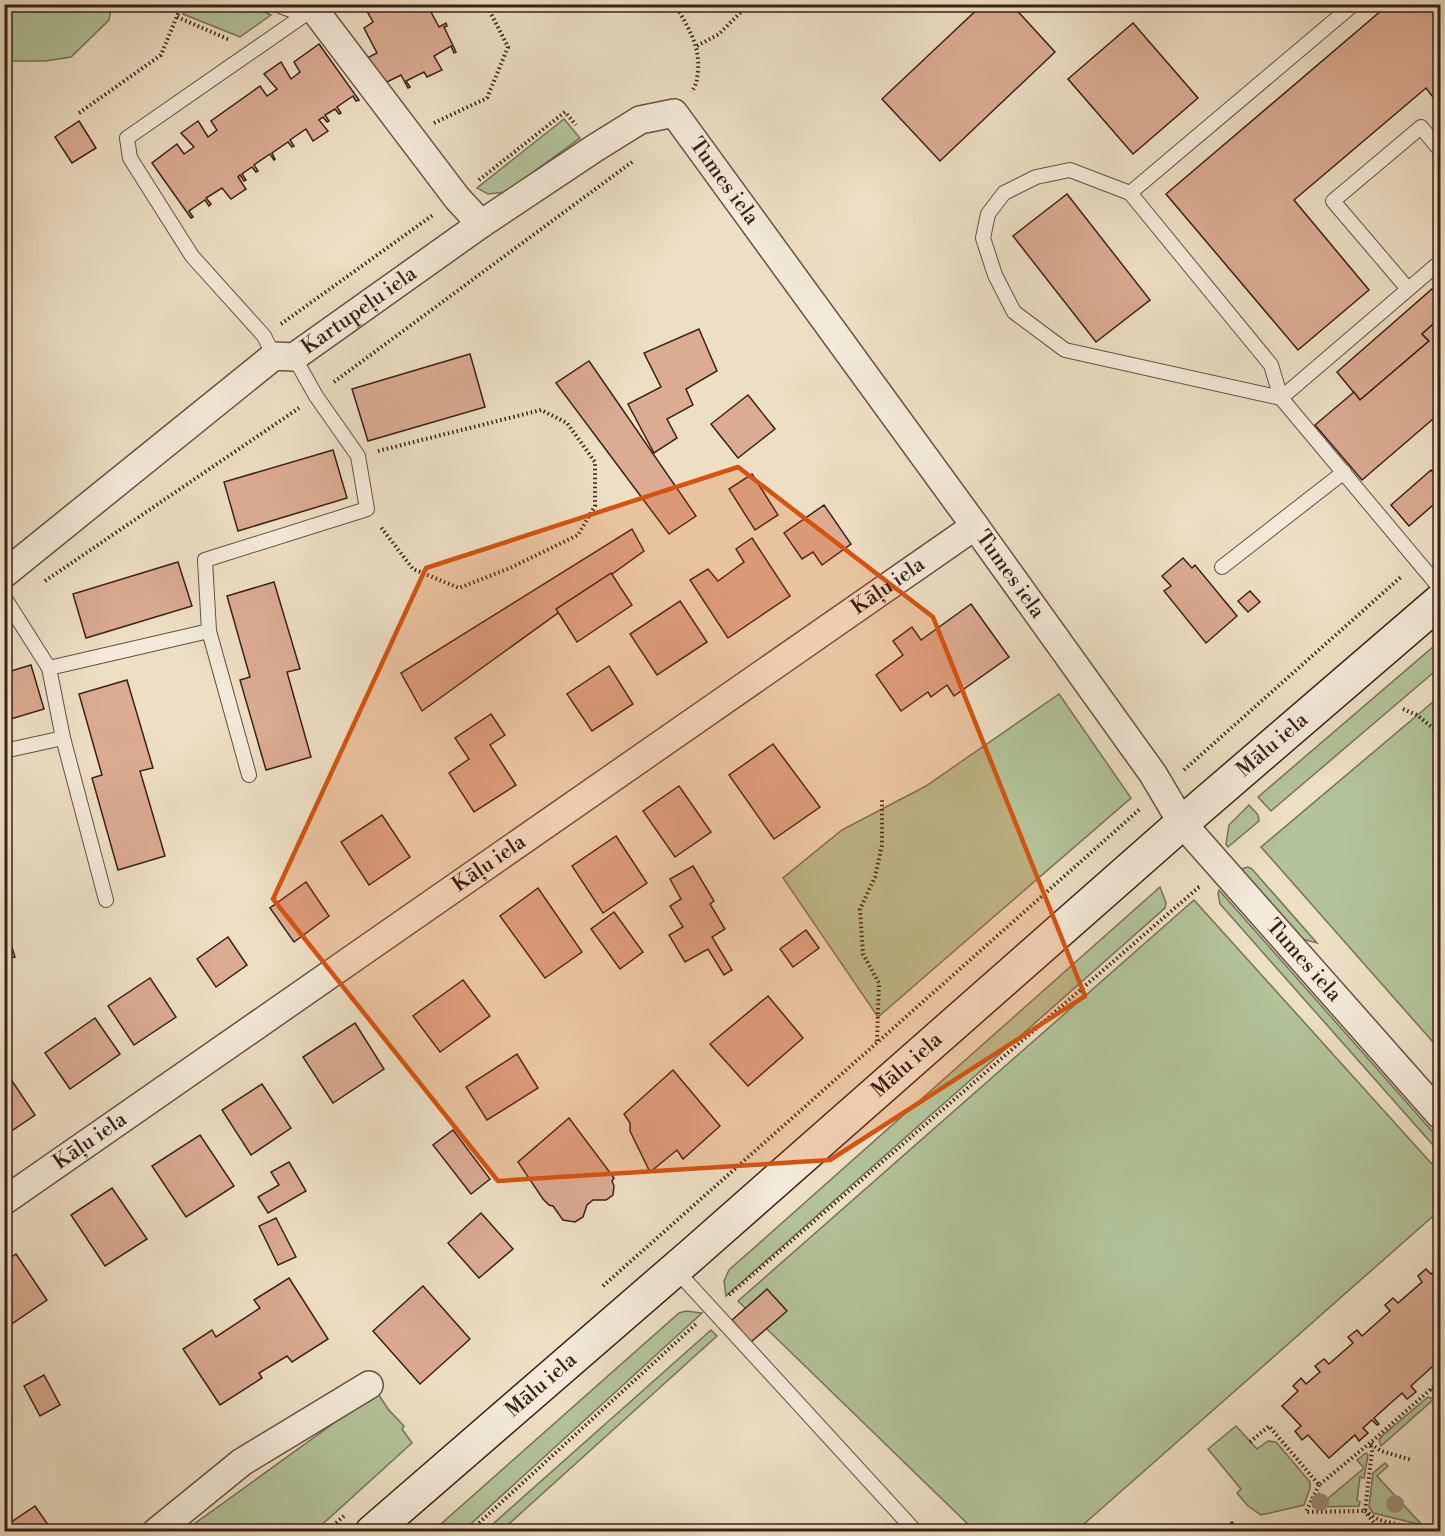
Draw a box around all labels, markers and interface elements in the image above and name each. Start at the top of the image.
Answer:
street label: Tumes iela [683,133,765,231]
street label: Kartupeļu iela [296,261,422,361]
street label: Tumes iela [970,526,1050,624]
street label: Kāļu iela [847,551,930,621]
street label: Mālu iela [1231,707,1314,783]
street label: Kāļu iela [447,829,531,898]
street label: Tumes iela [1260,914,1347,1008]
street label: Mālu iela [866,1027,948,1104]
street label: Kāļu iela [48,1106,132,1176]
street label: Mālu iela [500,1347,583,1423]

